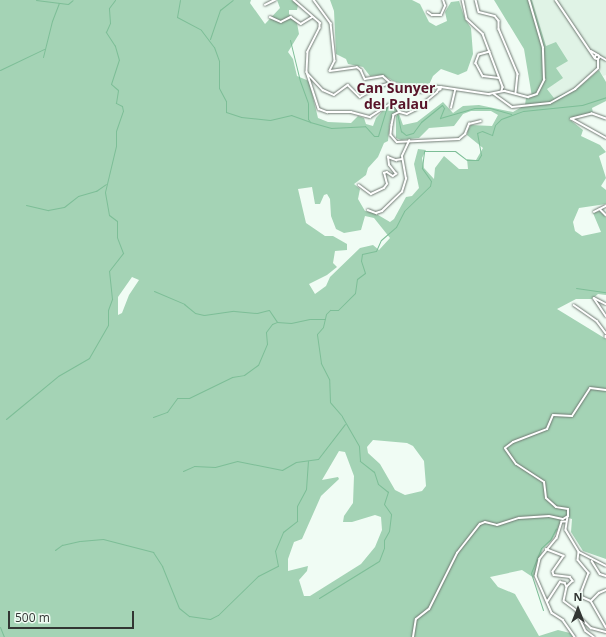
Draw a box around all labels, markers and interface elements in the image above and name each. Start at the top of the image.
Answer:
district label: Can Sunyer del Palau [357,80,435,112]
north arrow [558,589,598,629]
text: N [574,589,582,604]
scale bar [10,603,136,629]
text: 500 m [15,609,50,626]

